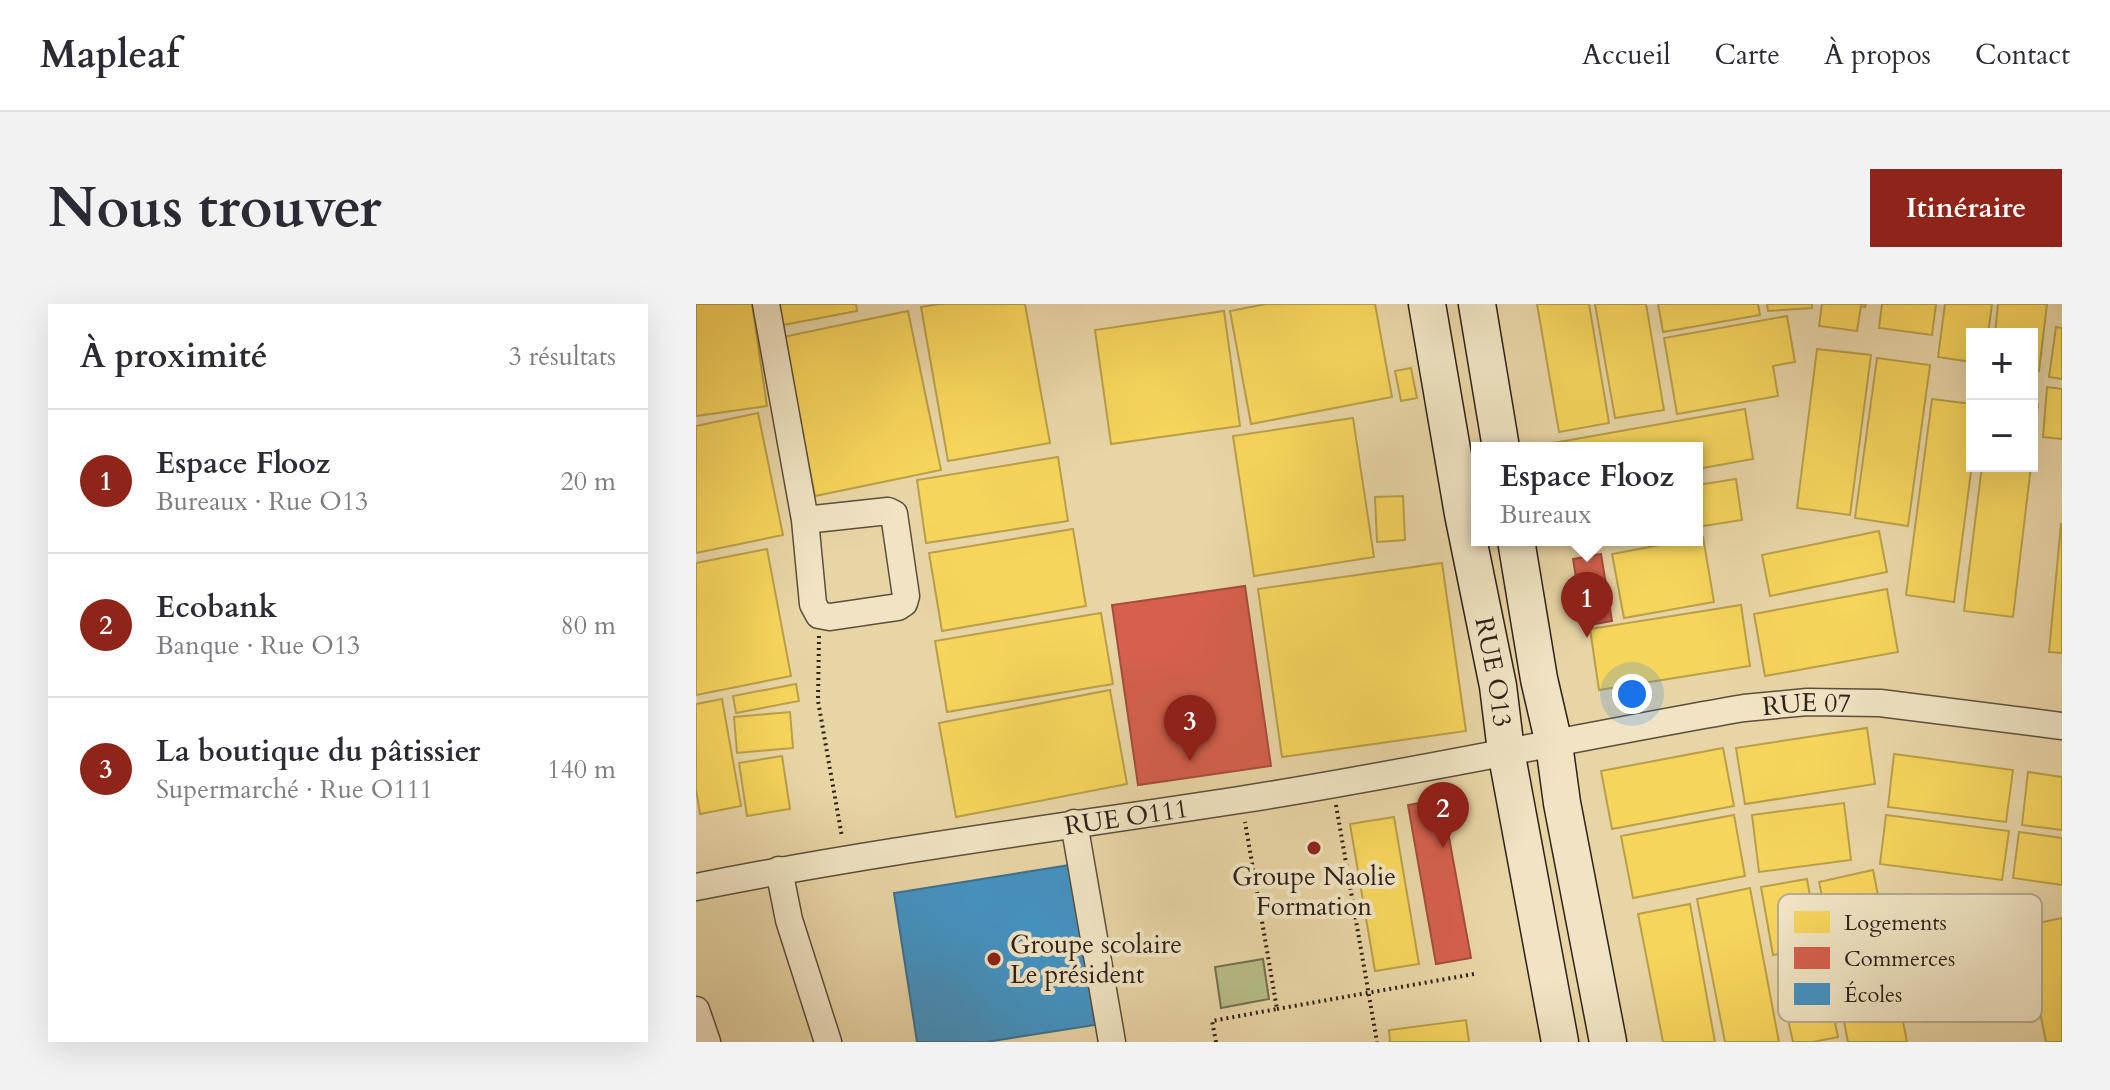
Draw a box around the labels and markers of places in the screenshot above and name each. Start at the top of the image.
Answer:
pin: 1 [1561,572,1613,638]
pin: 3 [1164,695,1216,761]
pin: 2 [1417,782,1469,848]
marker: Groupe Naolie Formation [1305,839,1323,857]
place label: Groupe Naolie Formation [1232,859,1396,924]
place label: Groupe scolaire Le président [1010,927,1182,992]
marker: Groupe scolaire Le président [985,950,1003,968]

